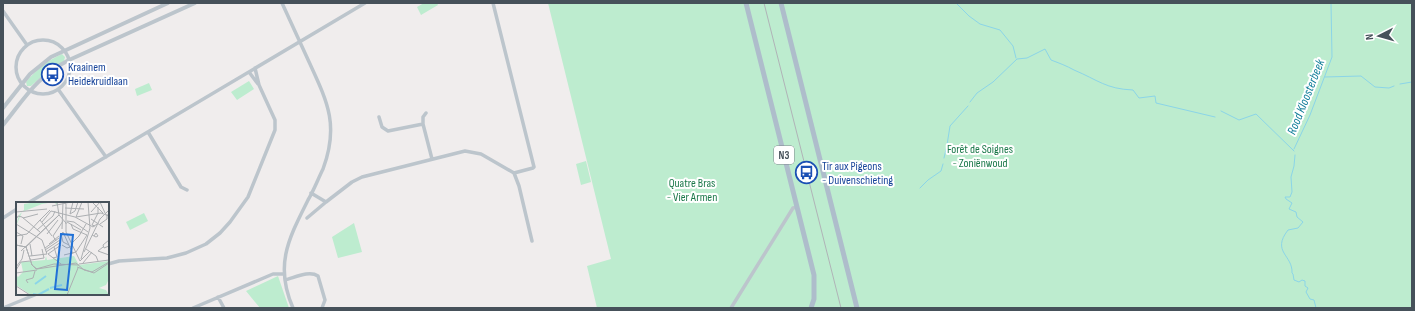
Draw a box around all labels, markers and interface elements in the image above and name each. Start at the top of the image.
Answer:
north arrow [1359,16,1399,56]
text: N [1363,33,1376,41]
water label: Rood Kloosterbeek [1284,56,1329,137]
place label: Kraainem Heidekruidlaan [68,60,128,89]
bus stop icon: Kraainem Heidekruidlaan [40,61,66,87]
park label: Forêt de Soignes - Zoniënwoud [947,142,1013,171]
road number: N3 [774,146,794,164]
place label: Tir aux Pigeons - Duivenschieting [822,159,893,188]
bus stop icon: Tir aux Pigeons - Duivenschieting [794,160,820,186]
park label: Quatre Bras - Vier Armen [667,176,717,205]
inset map [16,202,109,295]

